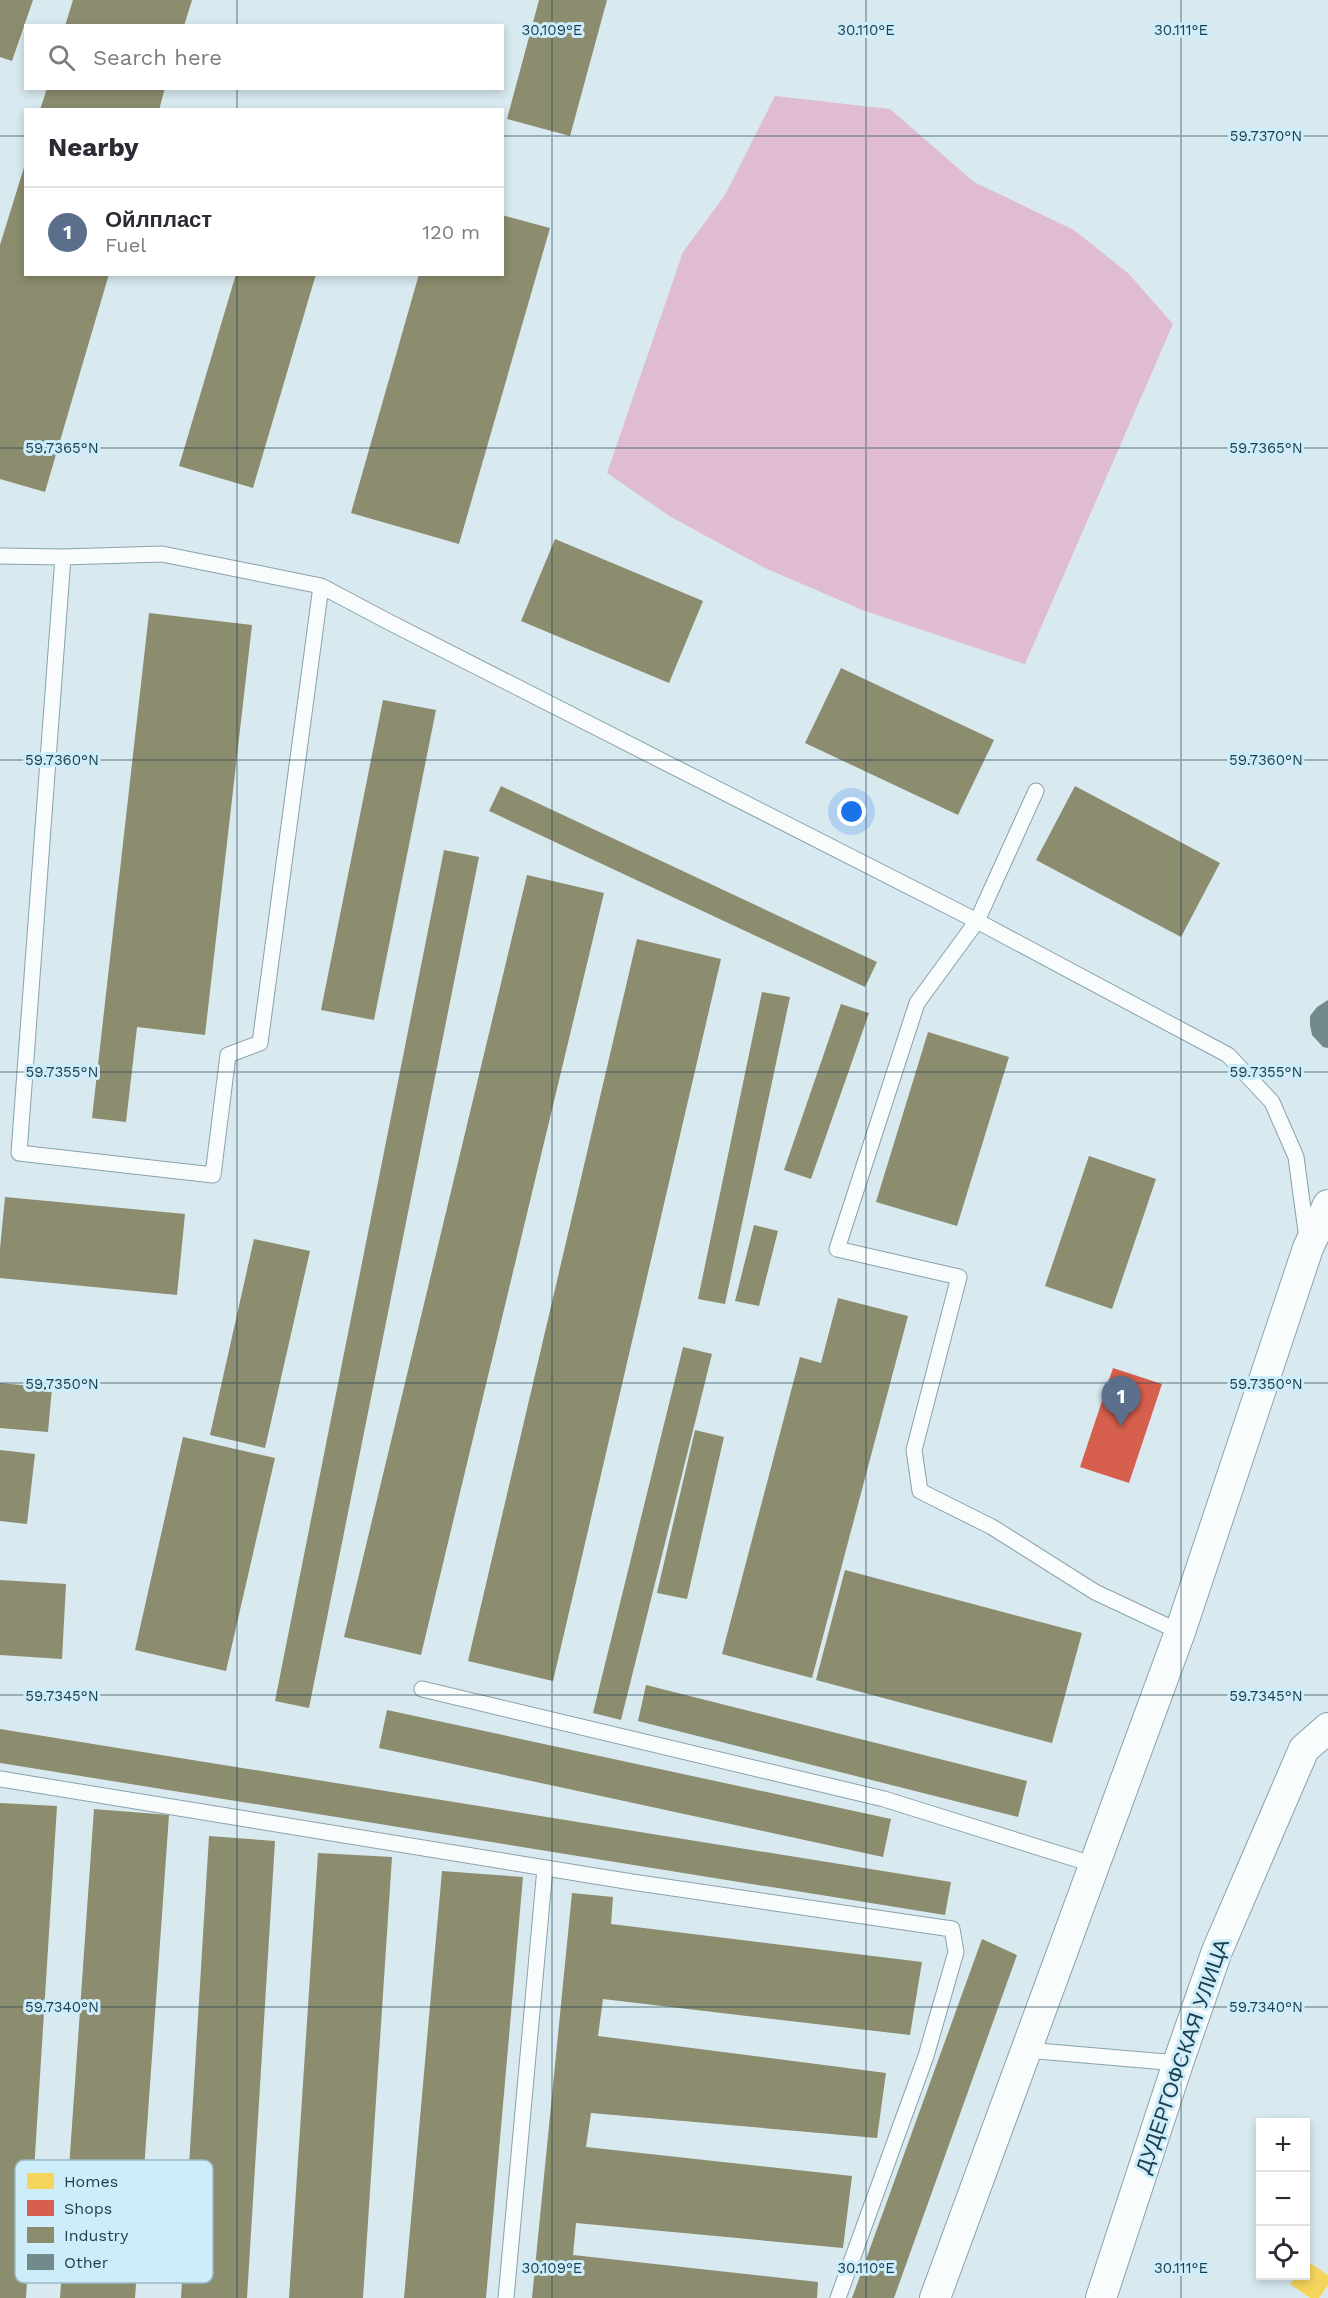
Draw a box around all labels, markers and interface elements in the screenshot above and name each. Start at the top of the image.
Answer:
text: 30.109°E [522,21,582,39]
text: 30.110°E [837,21,895,39]
text: 30.111°E [1154,21,1208,39]
search box [24,24,504,90]
icon: search [45,41,78,74]
text: Search here [93,45,222,70]
text: 59.7370°N [1230,127,1302,145]
text: Nearby [48,132,139,162]
text: Ойлпласт [105,207,212,232]
text: 1 [63,220,72,244]
text: 120 m [422,220,480,244]
text: Fuel [105,233,146,257]
text: 59.7365°N [25,439,99,457]
text: 59.7365°N [1229,439,1303,457]
text: 59.7360°N [25,751,99,769]
text: 59.7360°N [1229,751,1303,769]
your location [837,797,866,826]
text: 59.7355°N [26,1063,99,1081]
text: 59.7355°N [1230,1063,1303,1081]
text: 59.7350°N [25,1375,99,1393]
text: 59.7350°N [1229,1375,1303,1393]
pin: 1 [1102,1376,1140,1426]
text: 59.7345°N [25,1687,99,1705]
text: 59.7345°N [1229,1687,1303,1705]
street label: ДУДЕРГОФСКАЯ УЛИЦА [1130,1935,1234,2177]
text: 59.7340°N [25,1998,99,2016]
text: 59.7340°N [1229,1998,1303,2016]
map controls [1256,2118,1310,2280]
button: + [1256,2118,1310,2172]
legend [15,2160,213,2283]
text: Homes [64,2172,118,2191]
button: − [1256,2172,1310,2226]
text: Shops [64,2199,112,2218]
text: Industry [64,2226,129,2245]
button: locate [1256,2226,1310,2280]
text: Other [64,2253,109,2272]
text: 30.109°E [522,2259,582,2277]
text: 30.110°E [837,2259,895,2277]
text: 30.111°E [1154,2259,1208,2277]

